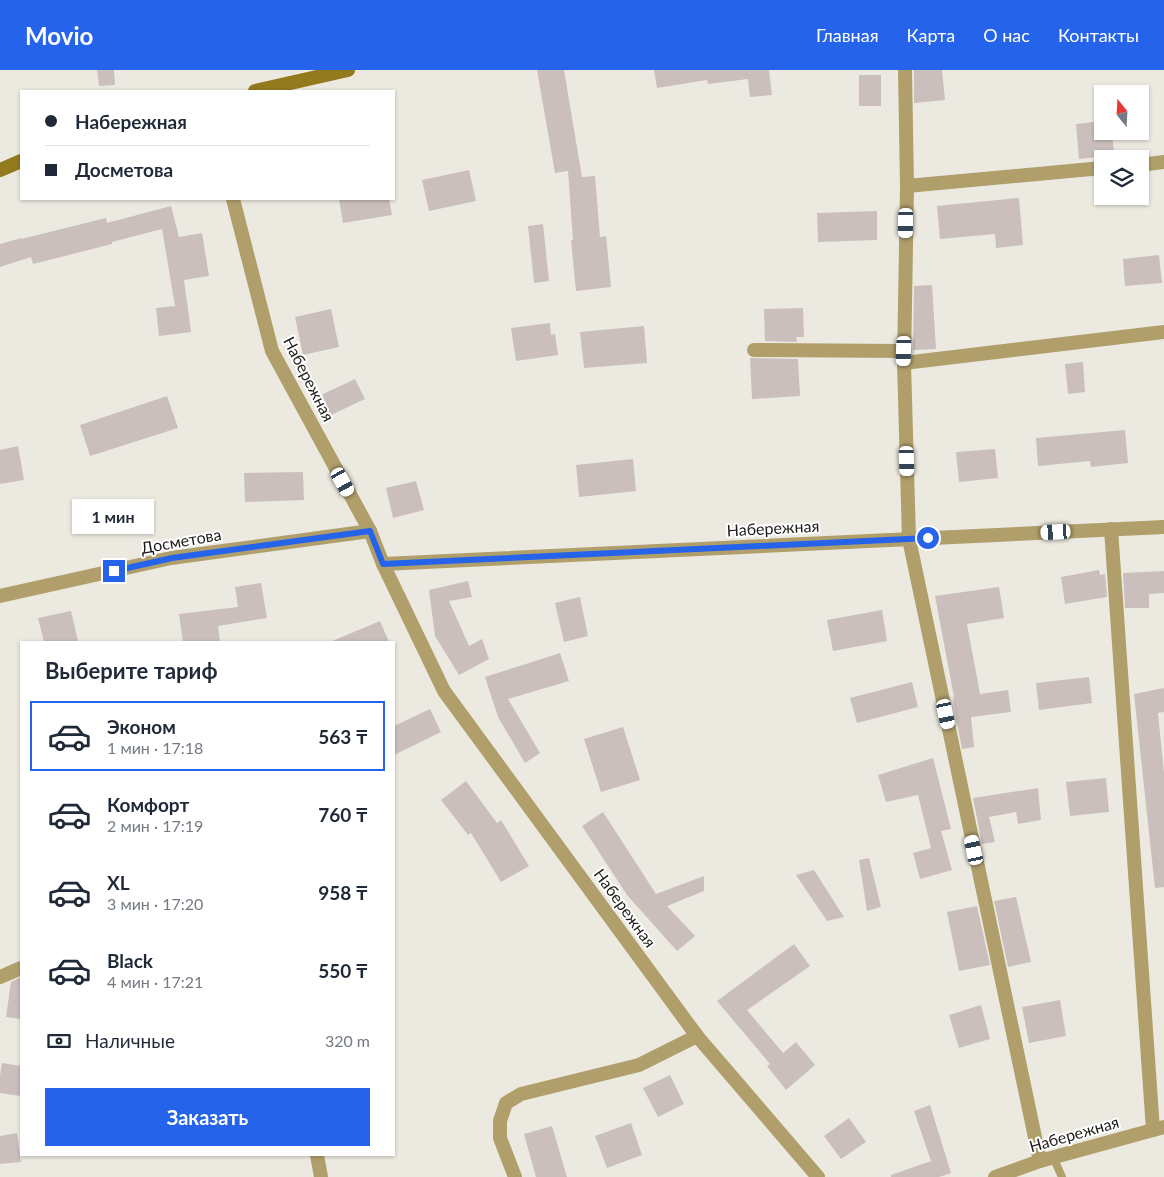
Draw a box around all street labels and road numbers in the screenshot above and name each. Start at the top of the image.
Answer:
street label: Набережная [280,333,339,424]
street label: Набережная [726,516,820,539]
street label: Досметова [139,524,223,557]
street label: Набережная [591,865,660,951]
street label: Набережная [1027,1112,1121,1155]

